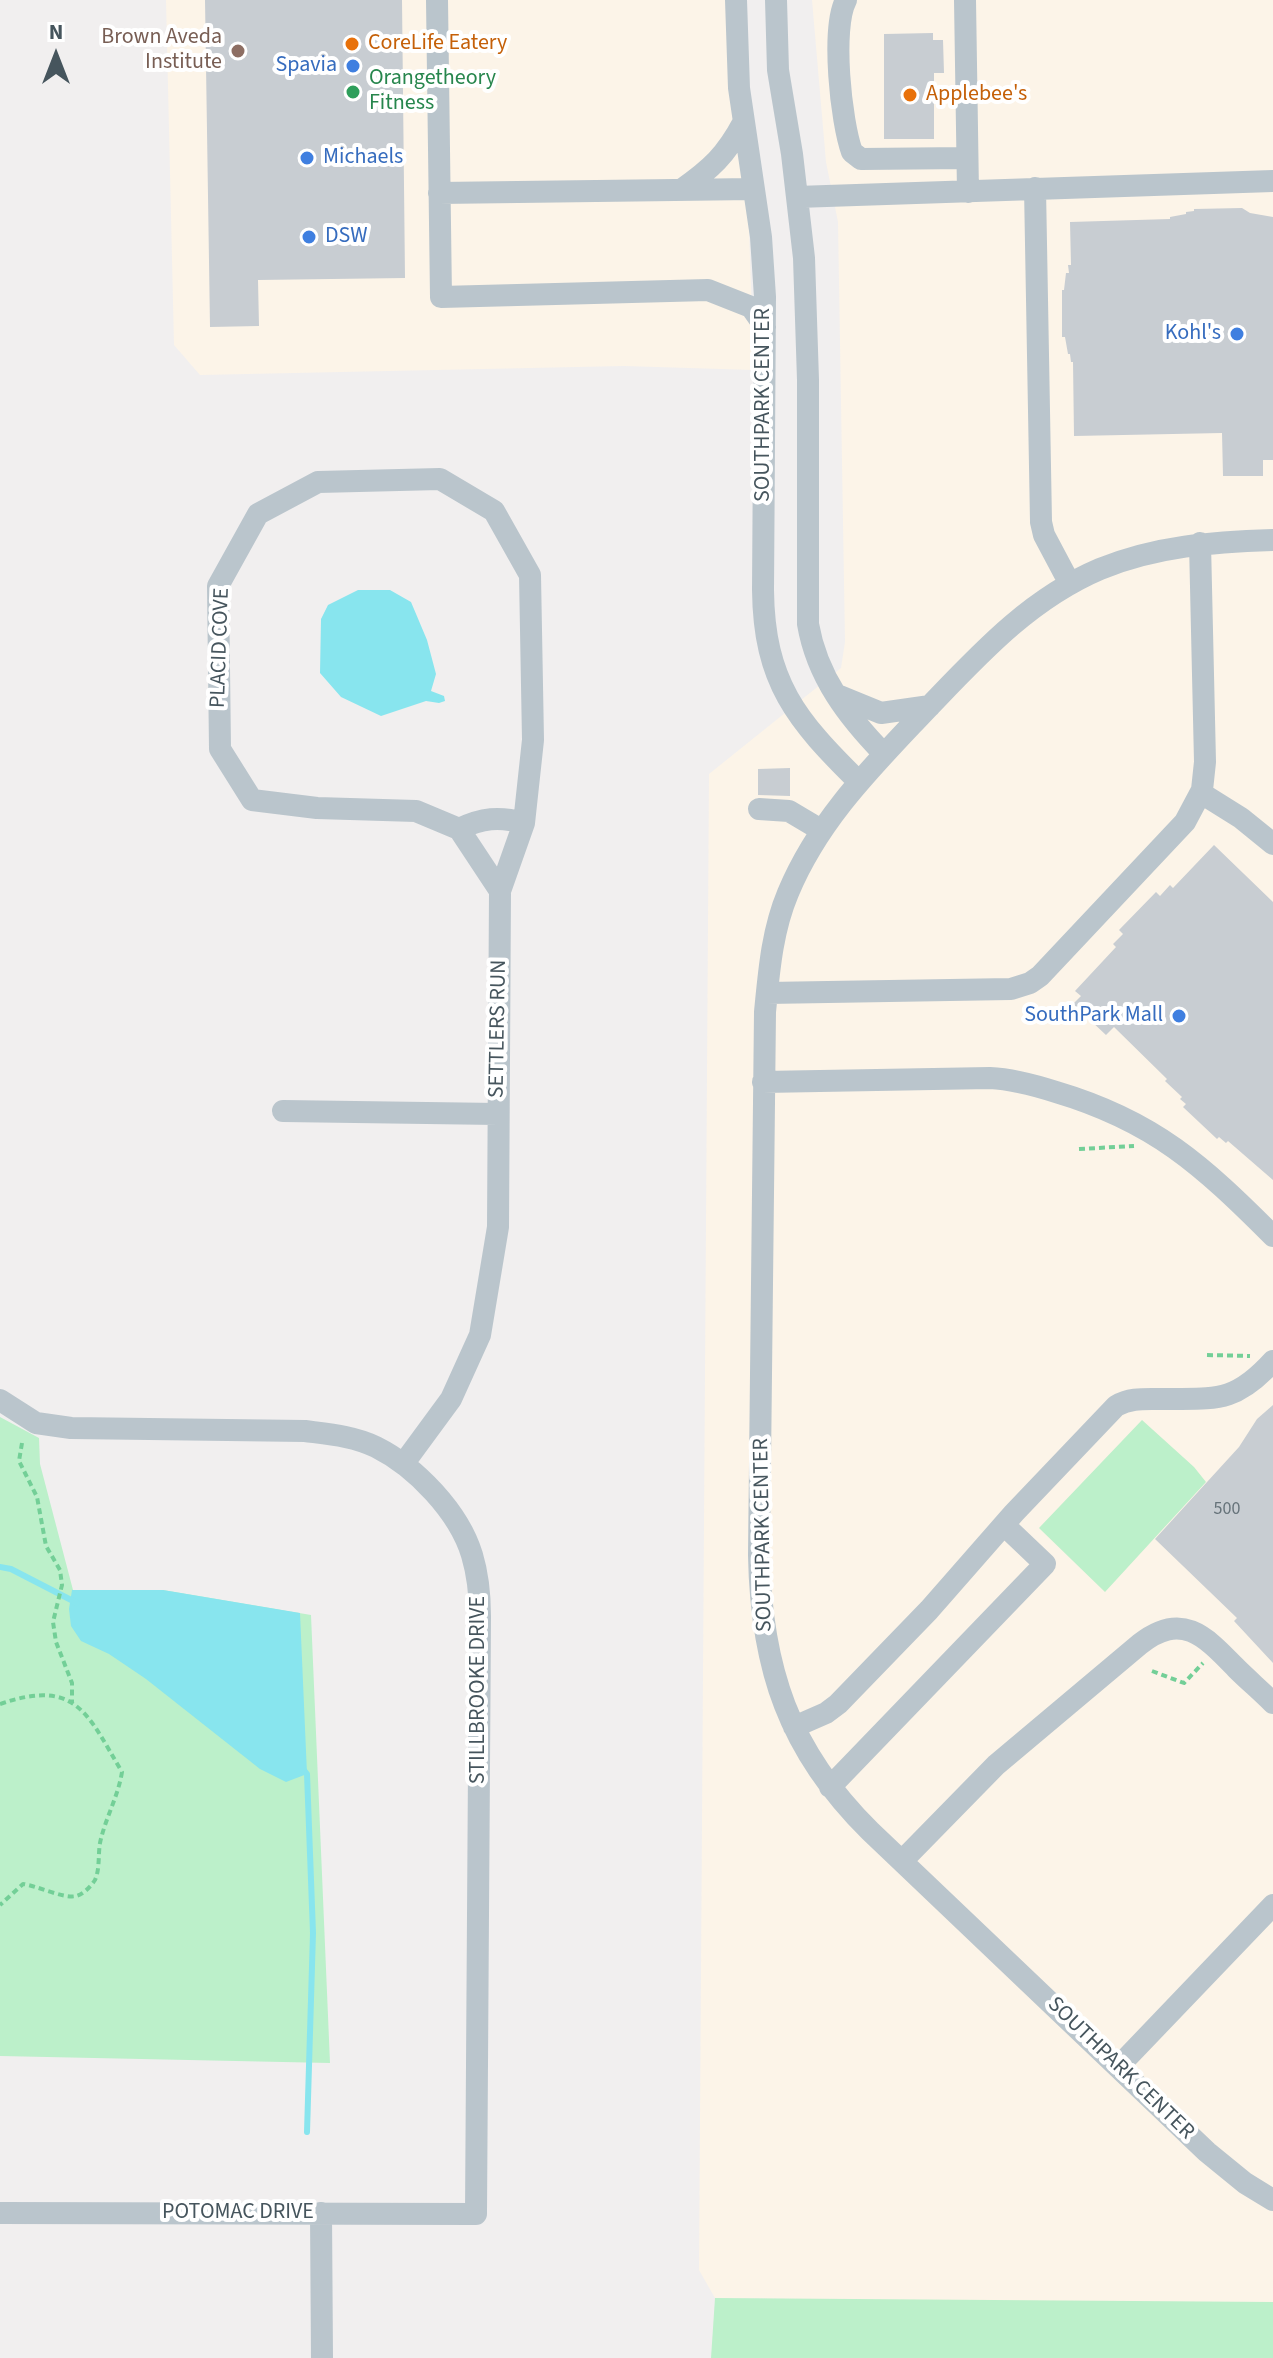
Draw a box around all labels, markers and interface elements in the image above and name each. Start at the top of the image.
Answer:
north arrow [16,16,96,96]
text: N [49,16,63,48]
place label: Brown Aveda Institute [101,25,222,76]
place label: CoreLife Eatery [368,31,507,57]
marker: CoreLife Eatery [343,35,361,53]
marker: Brown Aveda Institute [229,42,247,60]
place label: Spavia [275,53,337,79]
marker: Spavia [344,57,362,75]
place label: Orangetheory Fitness [369,66,496,118]
place label: Applebee's [926,82,1027,108]
marker: Orangetheory Fitness [344,83,362,101]
marker: Applebee's [901,86,919,104]
place label: Michaels [323,145,403,171]
marker: Michaels [298,149,316,167]
place label: DSW [325,224,368,250]
marker: DSW [300,228,318,246]
street label: SOUTHPARK CENTER [751,308,777,502]
place label: Kohl's [1165,321,1221,347]
marker: Kohl's [1228,325,1246,343]
street label: PLACID COVE [206,587,236,709]
street label: SETTLERS RUN [485,960,513,1098]
place label: SouthPark Mall [1024,1003,1163,1029]
marker: SouthPark Mall [1170,1007,1188,1025]
street label: SOUTHPARK CENTER [749,1438,779,1632]
house number: 500 [1214,1499,1240,1521]
street label: STILLBROOKE DRIVE [466,1596,492,1784]
street label: SOUTHPARK CENTER [1041,1992,1199,2146]
street label: POTOMAC DRIVE [162,2200,314,2226]

